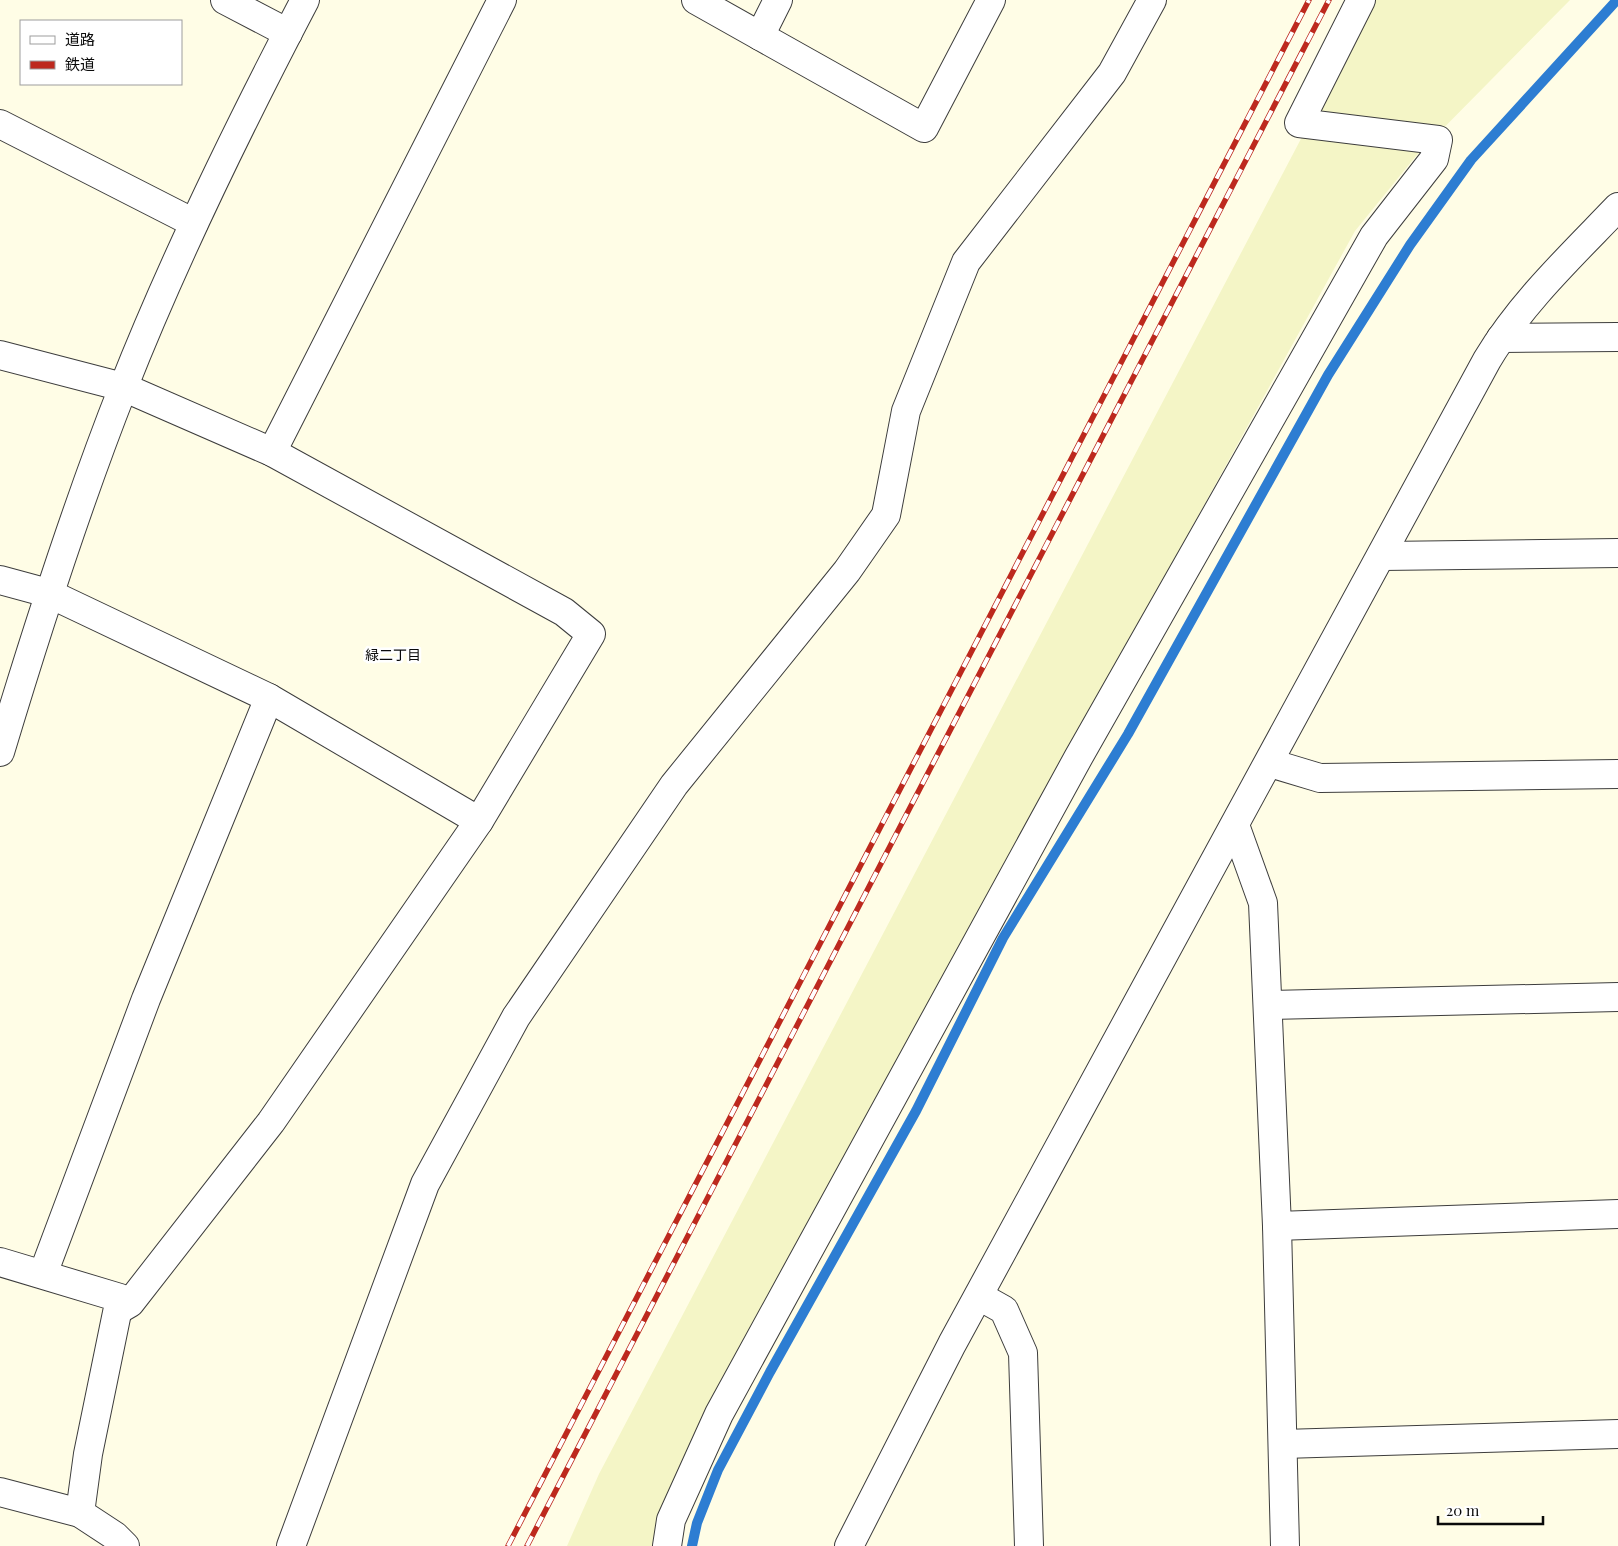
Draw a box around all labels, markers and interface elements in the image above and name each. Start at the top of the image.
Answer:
legend [20,20,182,85]
text: 道路 [65,29,95,49]
text: 鉄道 [65,54,95,74]
district label: 緑二丁目 [365,645,421,664]
scale bar [1438,1494,1543,1526]
text: 20 m [1446,1500,1480,1520]

